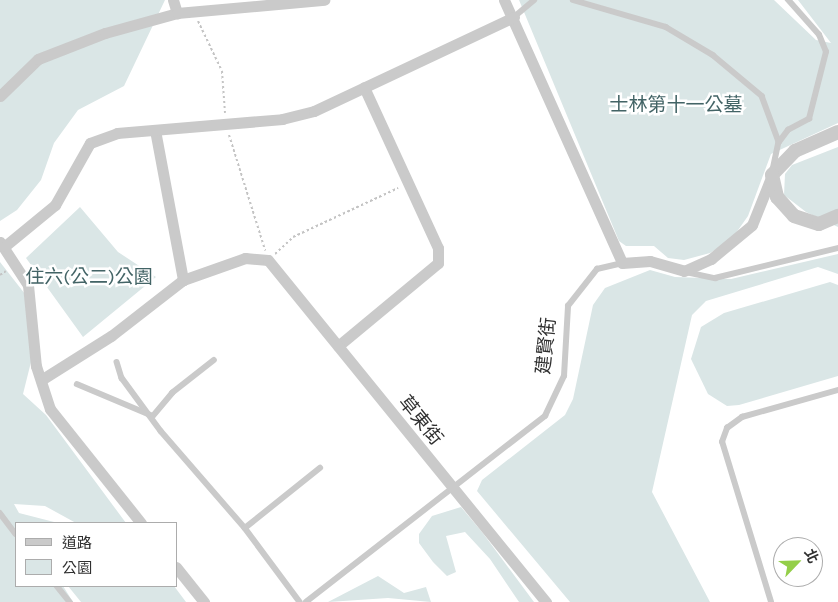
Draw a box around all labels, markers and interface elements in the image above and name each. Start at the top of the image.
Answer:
park label: 士林第十一公墓 [610,95,742,117]
park label: 住六(公二)公園 [25,267,153,289]
street label: 建賢街 [533,316,561,376]
street label: 草東街 [393,392,447,450]
legend [15,522,178,587]
text: 道路 [62,534,92,552]
north arrow [773,537,823,587]
text: 北 [801,546,822,566]
text: 公園 [62,559,92,577]

